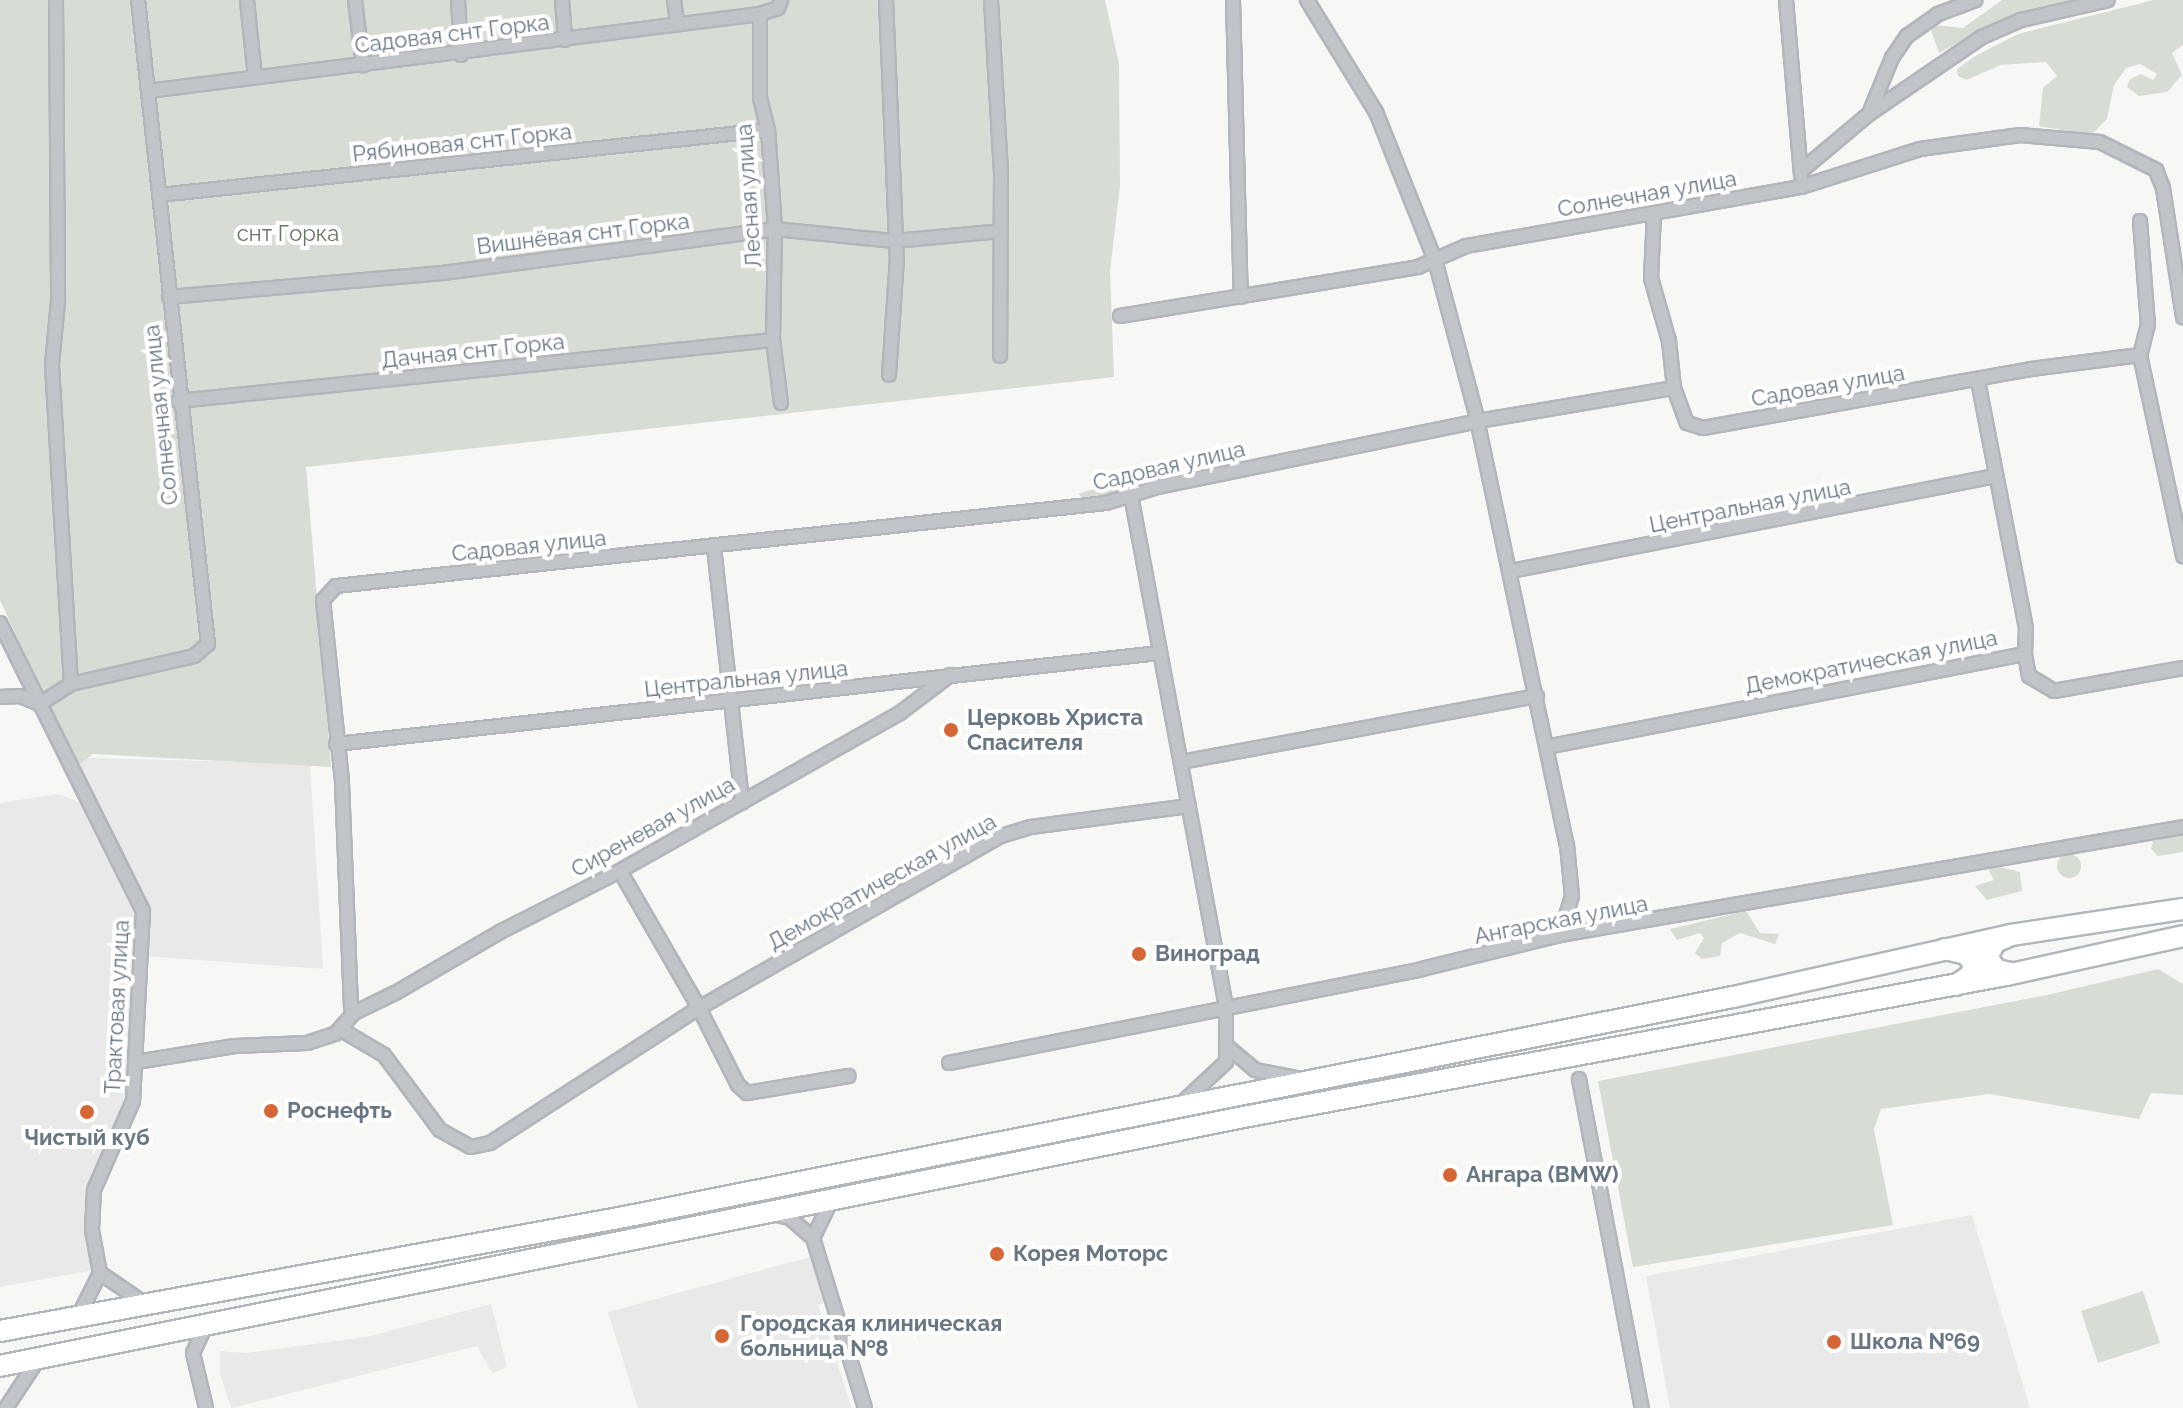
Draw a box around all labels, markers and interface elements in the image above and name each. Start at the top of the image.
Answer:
street label: Садовая снт Горка [353,9,551,59]
street label: Рябиновая снт Горка [351,118,573,168]
street label: Лесная улица [731,123,767,269]
street label: Солнечная улица [1555,165,1739,223]
street label: Вишнёвая снт Горка [475,208,691,260]
park label: снт Горка [237,221,339,247]
street label: Солнечная улица [138,323,184,507]
street label: Дачная снт Горка [380,328,566,374]
street label: Садовая улица [1749,359,1907,413]
street label: Садовая улица [1090,436,1248,496]
street label: Центральная улица [1647,473,1853,539]
street label: Садовая улица [450,525,608,567]
street label: Демократическая улица [1742,624,2000,700]
street label: Центральная улица [643,655,849,703]
place label: Церковь Христа Спасителя [967,704,1143,756]
marker: Церковь Христа Спасителя [942,721,960,739]
street label: Сиреневая улица [566,771,740,883]
street label: Демократическая улица [763,808,1001,956]
street label: Ангарская улица [1472,890,1650,950]
street label: Трактовая улица [99,919,135,1095]
place label: Виноград [1155,941,1260,967]
marker: Виноград [1130,945,1148,963]
place label: Роснефть [287,1098,392,1124]
marker: Роснефть [262,1102,280,1120]
marker: Чистый куб [78,1103,96,1121]
place label: Чистый куб [24,1125,150,1151]
place label: Ангара (BMW) [1466,1162,1619,1188]
marker: Ангара (BMW) [1441,1166,1459,1184]
place label: Корея Моторс [1013,1241,1168,1267]
marker: Корея Моторс [988,1245,1006,1263]
place label: Городская клиническая больница №8 [740,1310,1002,1362]
marker: Городская клиническая больница №8 [711,1325,733,1347]
place label: Школа №69 [1850,1329,1980,1355]
marker: Школа №69 [1825,1333,1843,1351]

